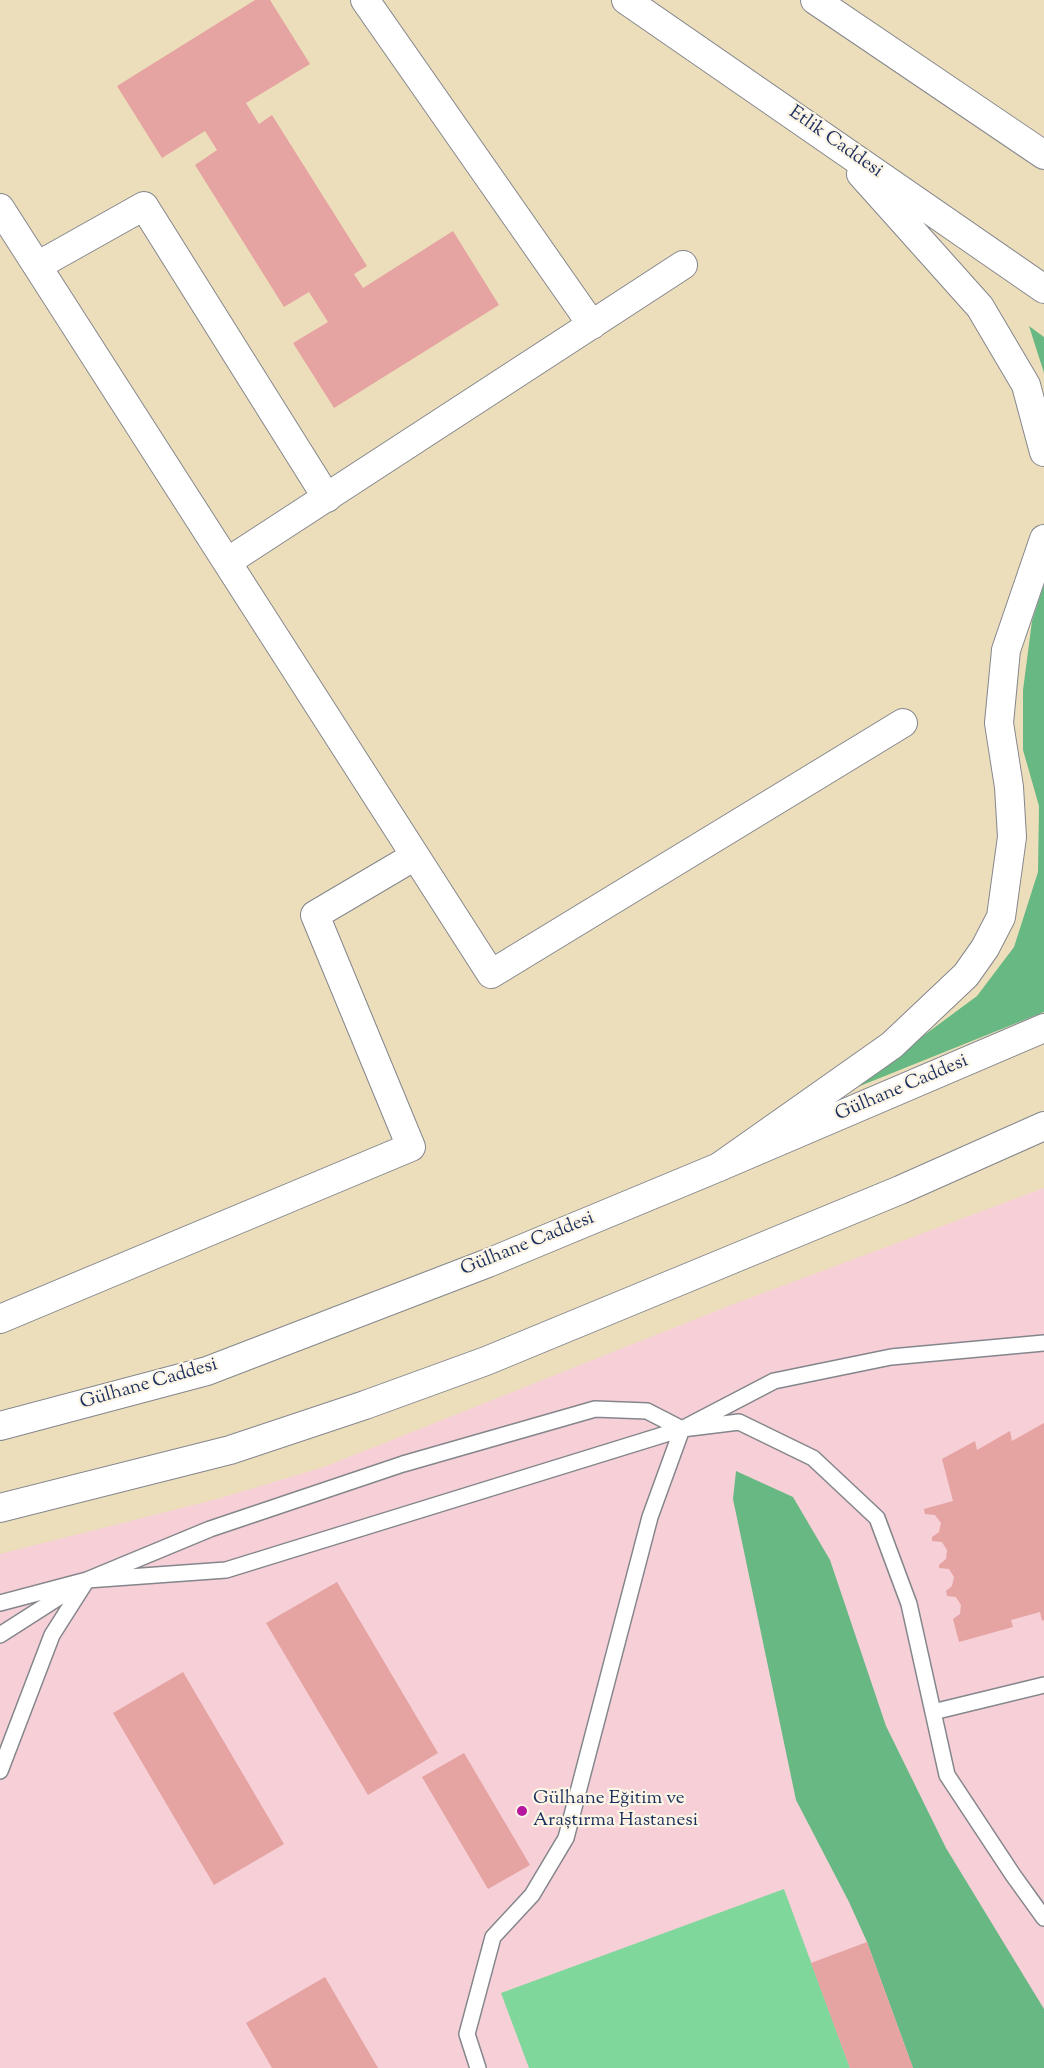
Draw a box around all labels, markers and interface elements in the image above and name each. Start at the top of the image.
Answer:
street label: Etlik Caddesi [784,102,886,184]
street label: Gülhane Caddesi [832,1051,972,1127]
street label: Gülhane Caddesi [458,1208,598,1282]
street label: Gülhane Caddesi [78,1354,220,1416]
place label: Gülhane Eğitim ve Araştırma Hastanesi [533,1789,698,1833]
marker: Gülhane Eğitim ve Araştırma Hastanesi [515,1804,529,1818]

